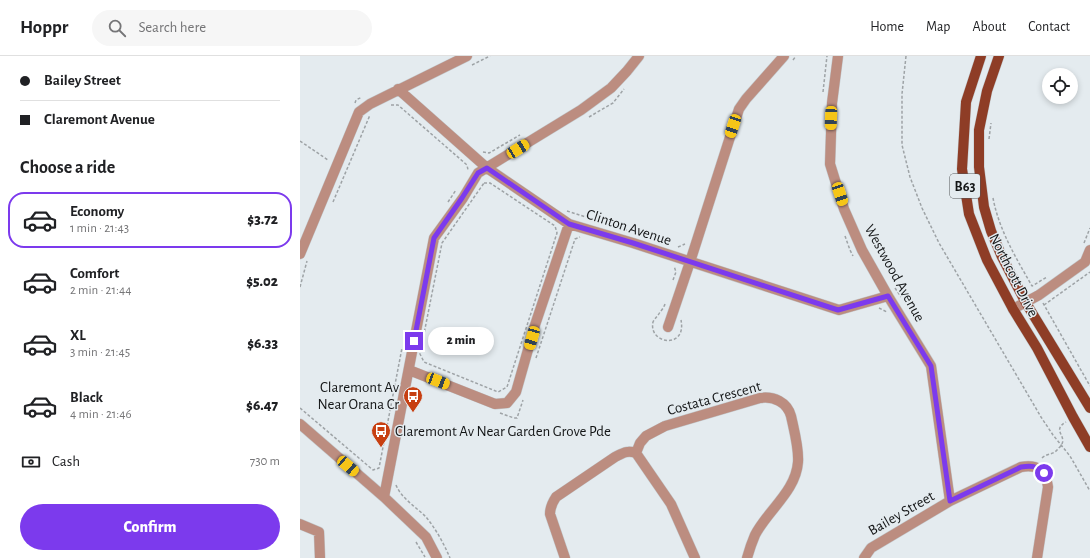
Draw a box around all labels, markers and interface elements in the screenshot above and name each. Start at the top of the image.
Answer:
search box [92,10,372,46]
icon: search [106,17,128,39]
text: Hoppr [20,18,68,37]
text: Search here [138,20,206,35]
text: Home [870,20,904,34]
text: Map [926,20,950,34]
text: About [972,20,1006,34]
text: Contact [1028,20,1070,34]
map controls [1042,68,1078,104]
button: locate [1042,68,1078,104]
text: Bailey Street [44,73,121,88]
car [825,106,837,130]
text: Claremont Avenue [44,112,155,127]
car [724,113,742,139]
car [505,138,531,160]
text: Choose a ride [20,159,115,177]
road number: B63 [950,174,980,198]
car [831,181,849,207]
icon: car [22,202,58,238]
text: Economy [70,204,124,219]
street label: Clinton Avenue [584,207,673,248]
text: $3.72 [247,212,278,227]
text: 1 min · 21:43 [70,222,129,235]
street label: Westwood Avenue [862,222,927,324]
street label: Northcott Drive [986,231,1041,319]
icon: car [22,264,58,300]
text: Comfort [70,266,119,281]
text: $5.02 [246,274,278,289]
text: 2 min · 21:44 [70,284,131,297]
car [523,325,541,351]
icon: car [22,326,58,362]
callout: 2 min [428,327,494,355]
text: XL [70,328,86,343]
route end [405,332,423,350]
text: 2 min [446,334,476,347]
text: $6.33 [247,336,278,351]
text: 3 min · 21:45 [70,346,130,359]
car [425,371,451,391]
street label: Costata Crescent [666,379,763,418]
place label: Claremont Av Near Orana Cr [318,380,400,412]
bus stop icon: Claremont Av Near Orana Cr [402,385,424,413]
icon: car [22,388,58,424]
text: Black [70,390,103,405]
text: $6.47 [246,398,278,413]
text: 4 min · 21:46 [70,408,132,421]
bus stop icon: Claremont Av Near Garden Grove Pde [370,420,392,448]
place label: Claremont Av Near Garden Grove Pde [395,424,611,439]
icon: cash [20,451,42,473]
text: Cash [52,454,80,469]
car [335,454,361,478]
text: 730 m [250,455,280,468]
route start [1035,464,1053,482]
street label: Bailey Street [866,488,937,538]
button: Confirm [20,504,280,550]

